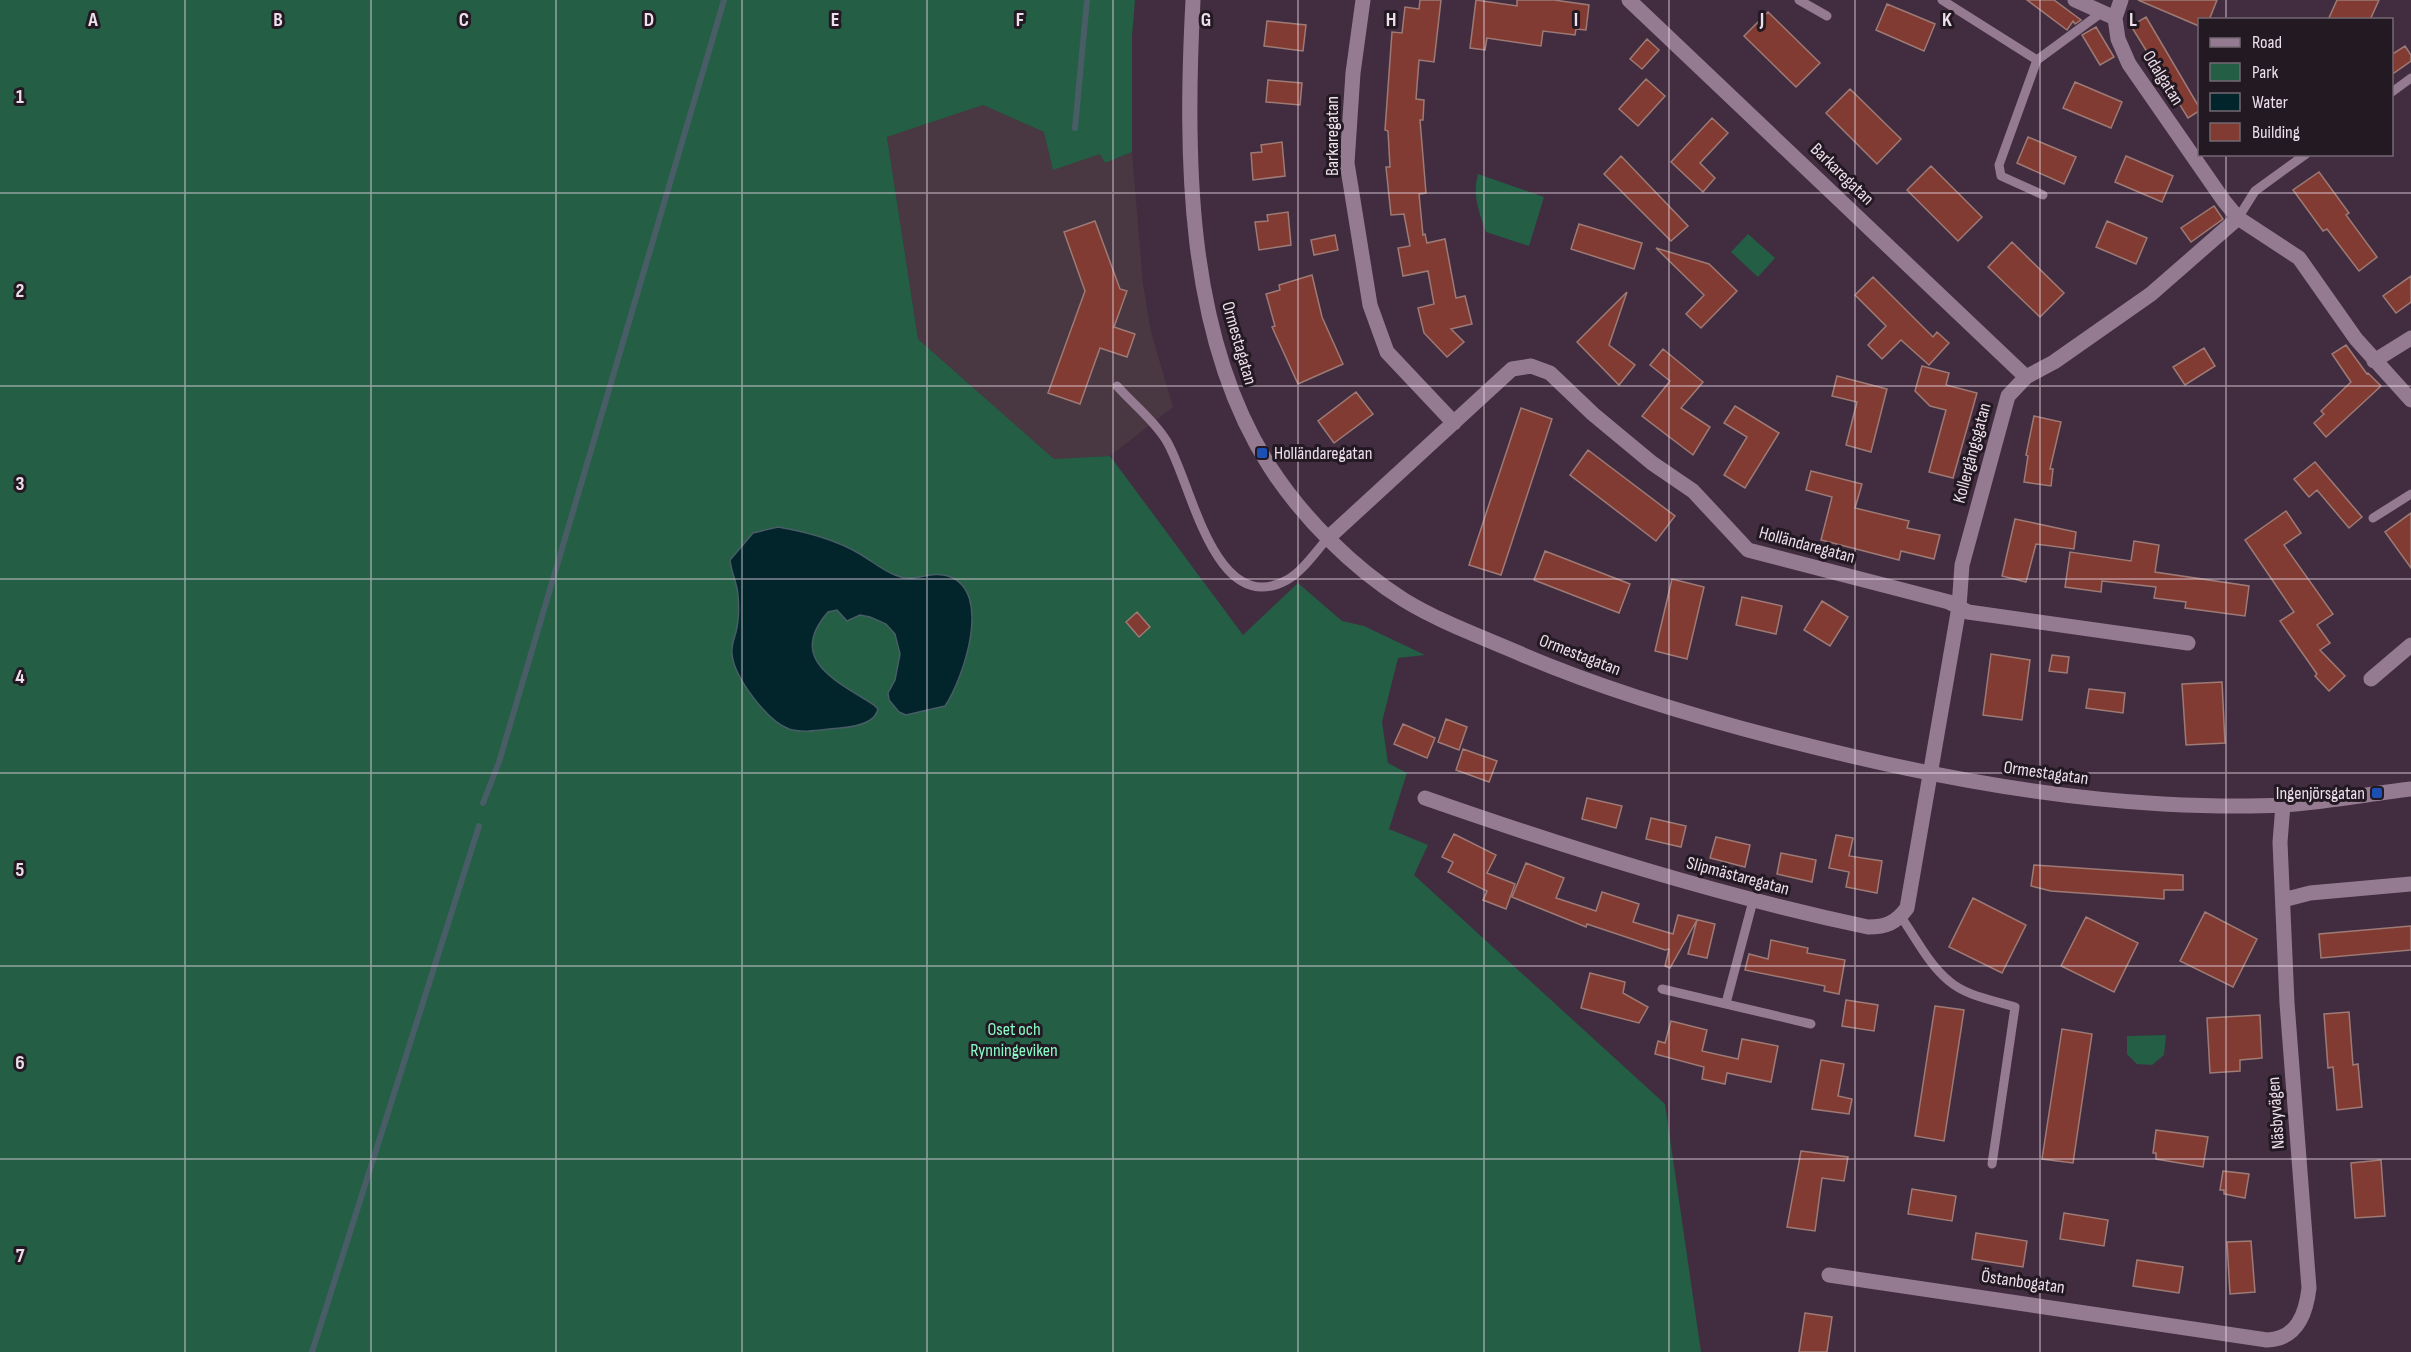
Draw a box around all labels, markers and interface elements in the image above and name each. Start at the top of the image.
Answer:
text: A [87,8,98,32]
text: B [273,8,283,32]
text: C [459,8,469,32]
text: D [644,8,654,32]
text: E [831,8,839,32]
text: F [1016,8,1024,32]
text: G [1201,8,1211,32]
text: H [1386,8,1396,32]
text: I [1574,8,1578,32]
text: J [1759,8,1764,32]
text: K [1942,8,1952,32]
text: L [2129,8,2137,32]
legend [2198,18,2393,156]
text: Road [2252,32,2282,53]
street label: Odalgatan [2138,47,2188,109]
text: Park [2252,62,2278,83]
text: 1 [16,85,24,109]
text: Water [2252,92,2288,113]
street label: Barkaregatan [1322,96,1343,176]
text: Building [2252,122,2300,143]
street label: Barkaregatan [1806,139,1878,209]
text: 2 [16,279,24,303]
street label: Ormestagatan [1217,299,1261,387]
street label: Kollergångsgatan [1949,401,1995,505]
place label: Holländaregatan [1274,443,1372,464]
marker: Holländaregatan [1255,446,1269,460]
text: 3 [16,472,25,496]
street label: Holländaregatan [1757,522,1857,568]
street label: Ormestagatan [1536,630,1624,680]
text: 4 [15,665,25,689]
street label: Ormestagatan [2002,757,2090,789]
place label: Ingenjörsgatan [2276,783,2365,804]
marker: Ingenjörsgatan [2370,786,2384,800]
street label: Slipmästaregatan [1684,852,1792,900]
text: 5 [16,858,25,882]
park label: Oset och Rynningeviken [970,1019,1058,1061]
text: 6 [15,1051,25,1075]
street label: Näsbyvägen [2263,1076,2289,1150]
text: 7 [16,1244,25,1268]
street label: Östanbogatan [1980,1266,2066,1298]

